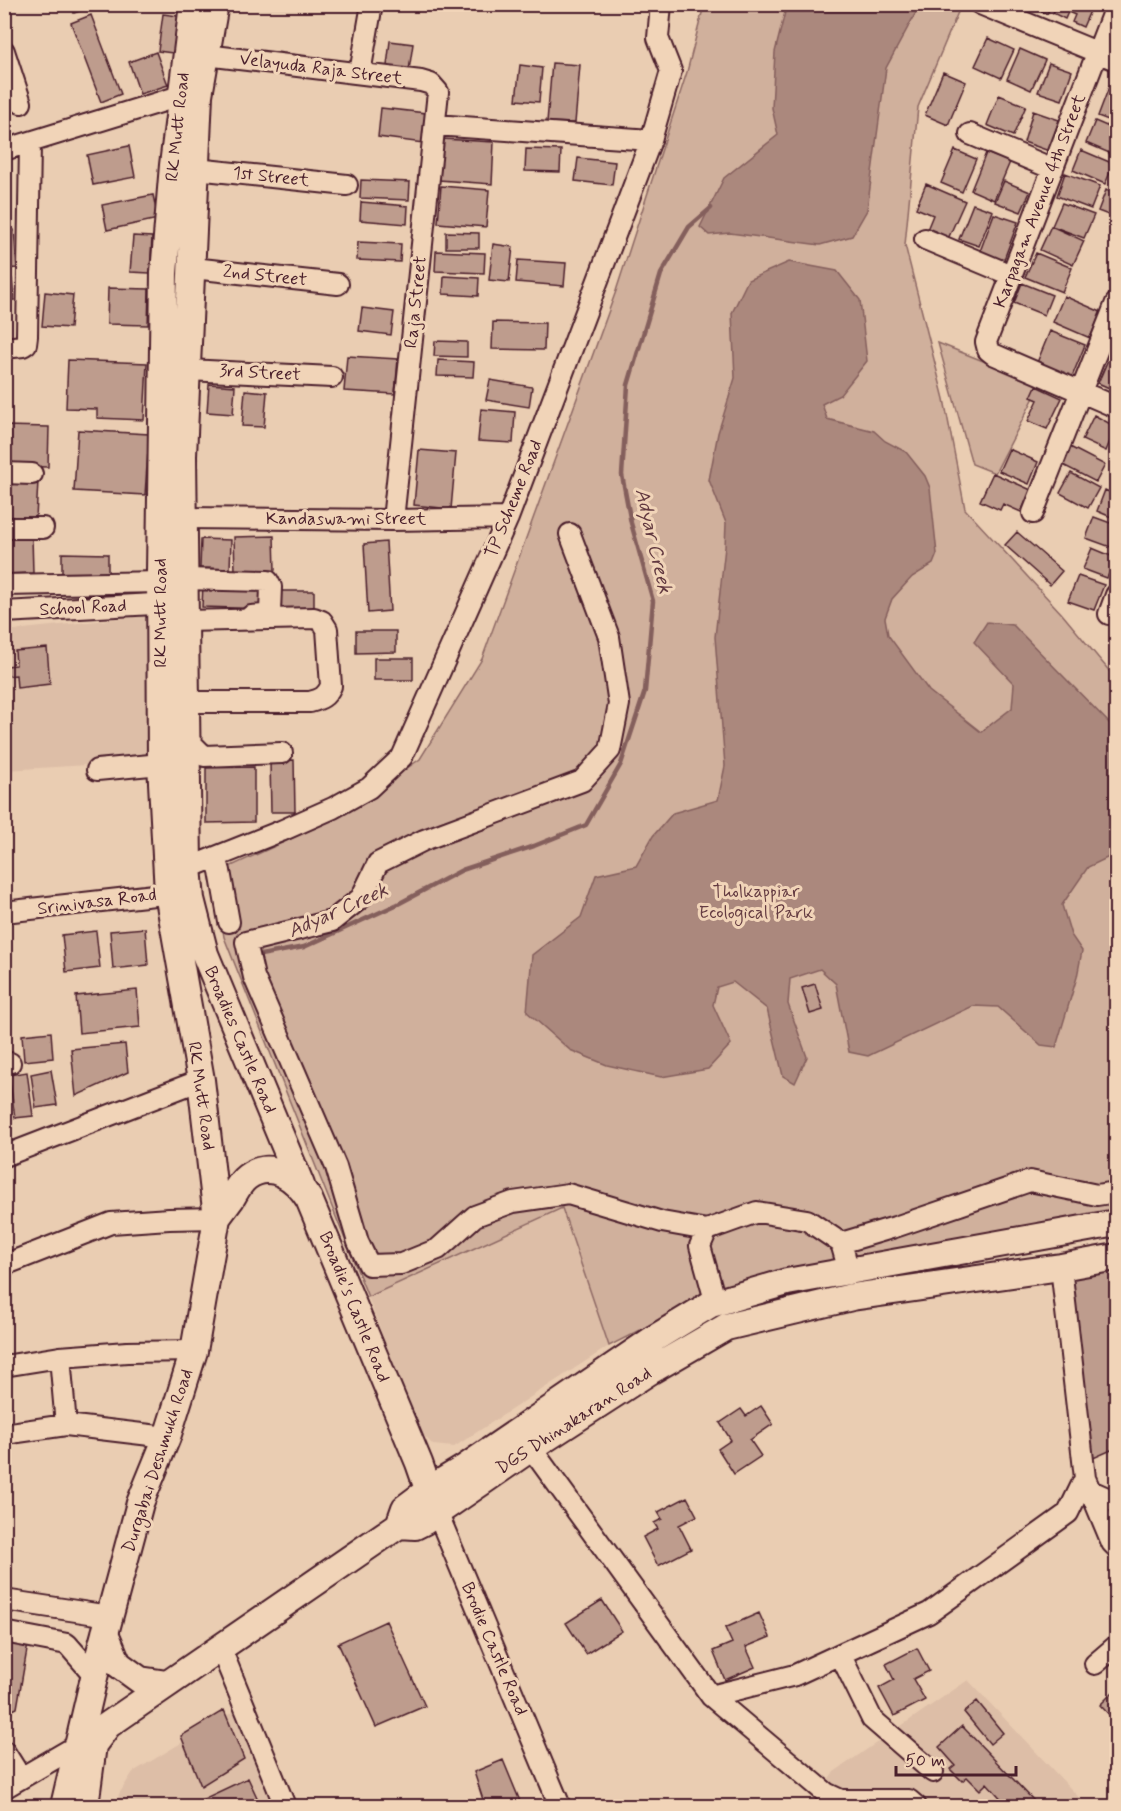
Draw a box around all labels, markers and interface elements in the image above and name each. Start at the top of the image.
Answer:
street label: Velayuda Raja Street [238,47,404,91]
street label: RK Mutt Road [160,71,196,183]
street label: Karpagam Avenue 4th Street [988,90,1092,311]
street label: 1st Street [232,161,311,193]
street label: Raja Street [399,255,433,349]
street label: 2nd Street [222,260,308,292]
street label: 3rd Street [219,359,301,387]
street label: TP Scheme Road [479,436,549,562]
water label: Adyar Creek [628,486,678,596]
street label: Kandaswami Street [266,507,427,531]
street label: RK Mutt Road [149,558,173,668]
street label: School Road [39,594,127,622]
water label: Adyar Creek [284,877,392,945]
park label: Tholkappiar Ecological Park [699,880,813,926]
street label: Srinivasa Road [36,883,158,921]
street label: Broadies Castle Road [198,963,282,1117]
street label: RK Mutt Road [181,1040,221,1152]
street label: Broadie's Castle Road [313,1228,395,1386]
street label: DGS Dhinakaran Road [492,1362,656,1480]
street label: Durgabai Deshmukh Road [117,1366,200,1556]
street label: Brodie Castle Road [455,1579,533,1719]
scale bar [896,1739,1016,1777]
text: 50 m [905,1749,945,1773]

